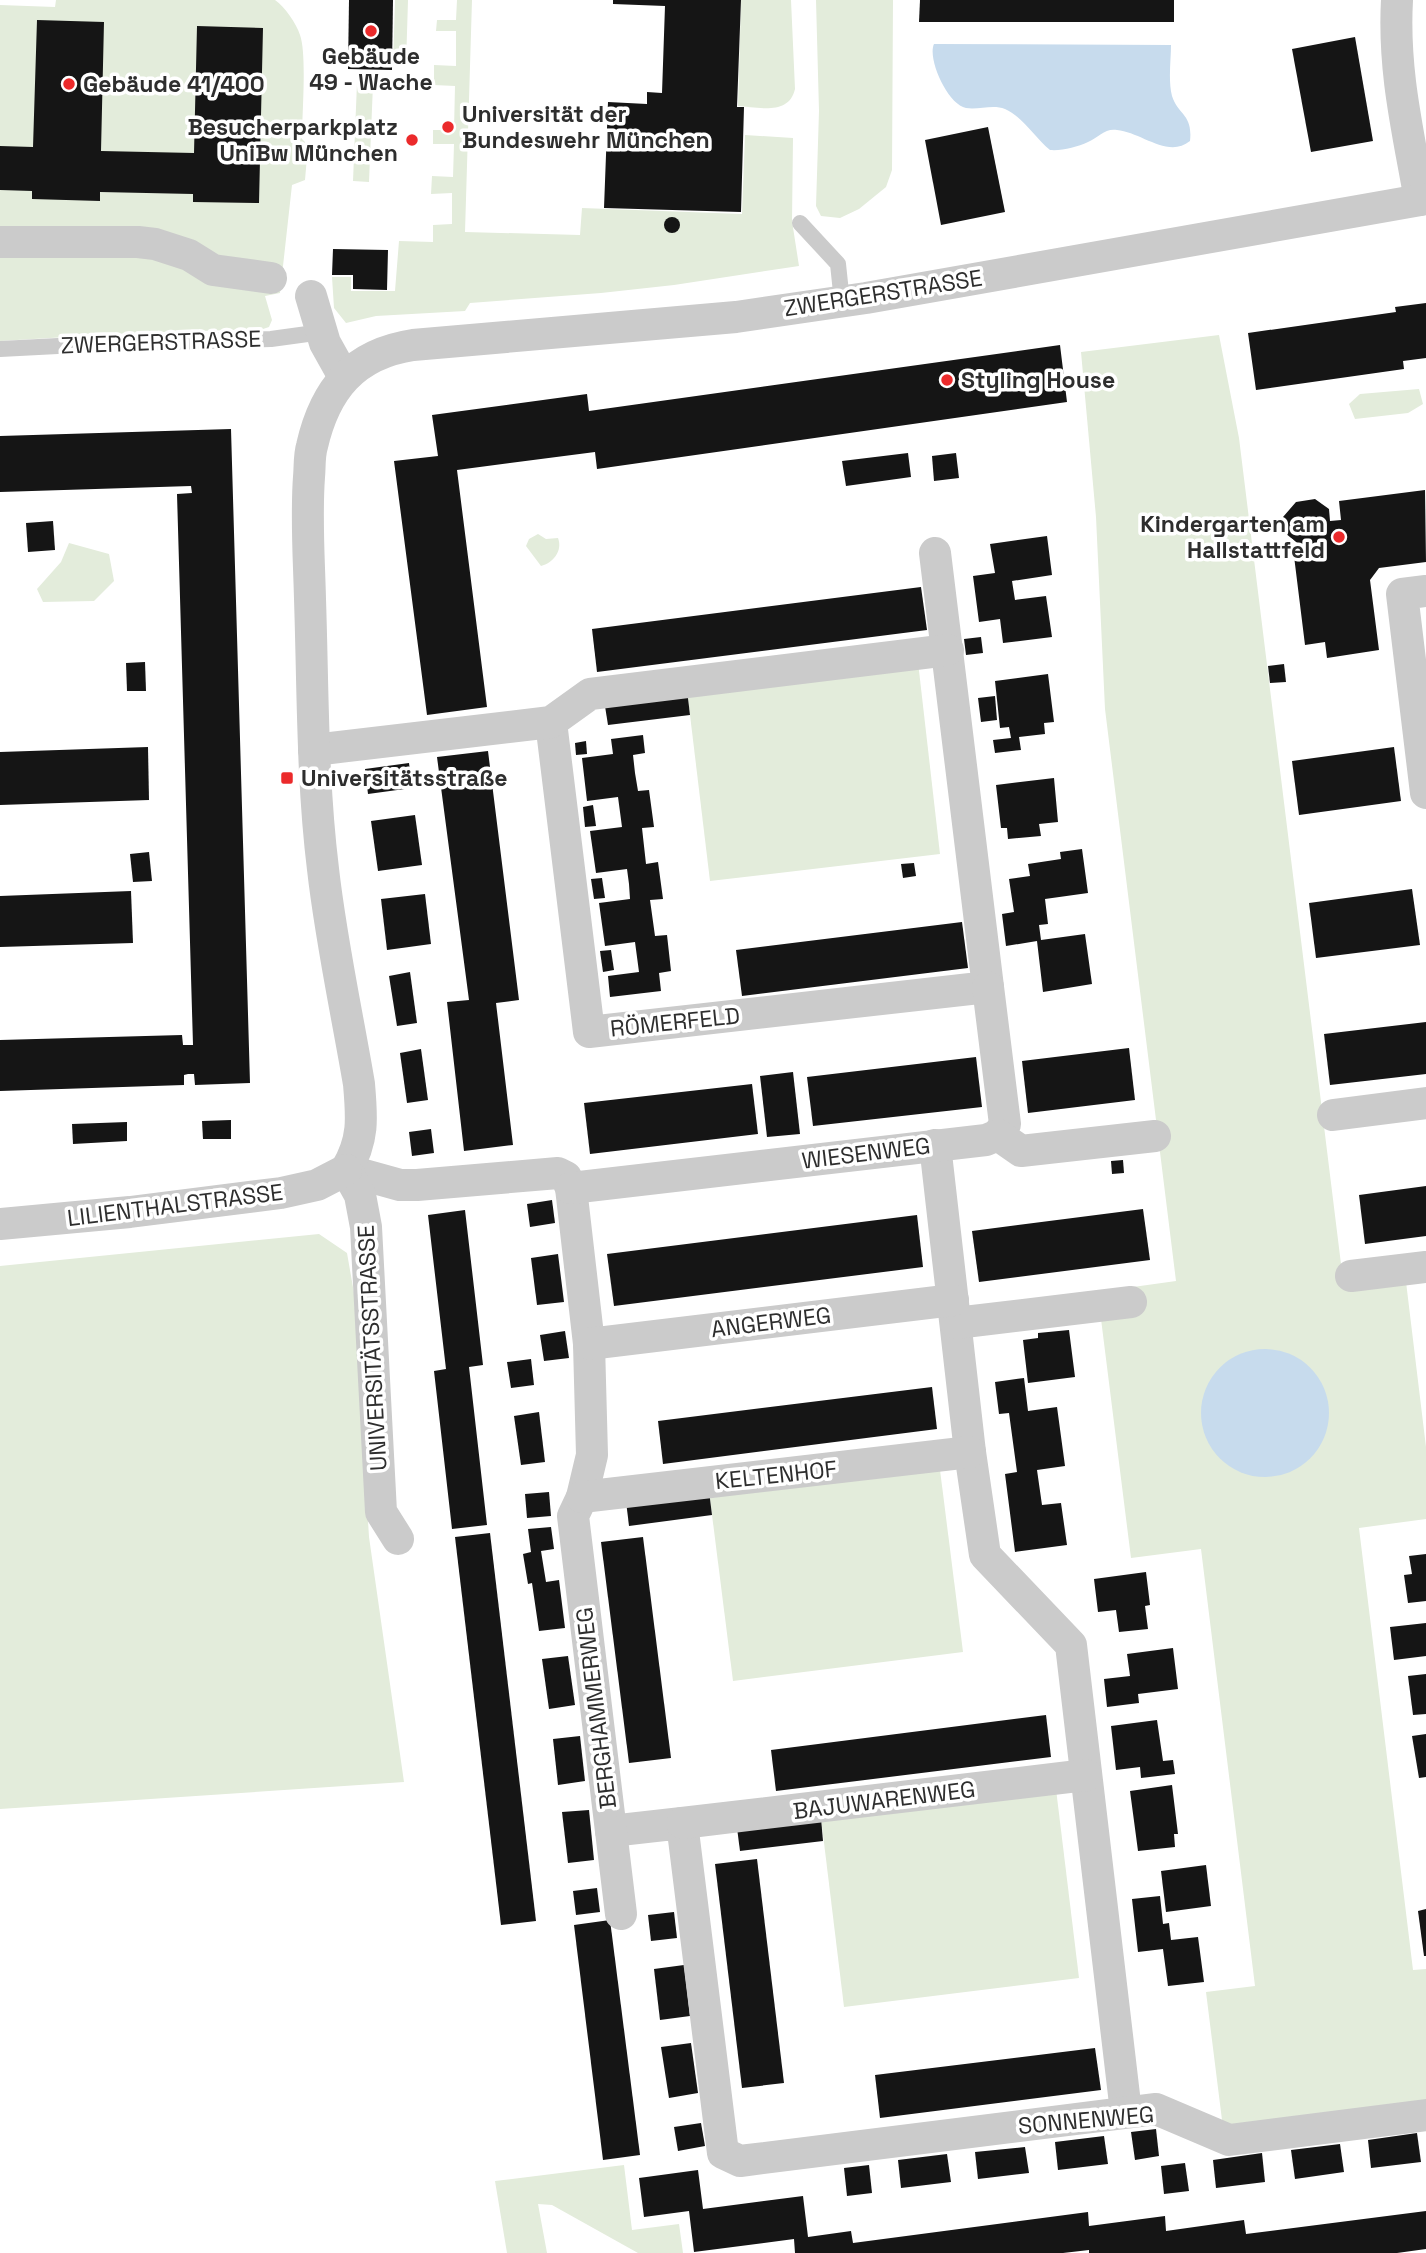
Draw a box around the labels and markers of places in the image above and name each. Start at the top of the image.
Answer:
marker: Gebäude 49 - Wache [363,23,379,39]
place label: Gebäude 49 - Wache [309,41,433,97]
place label: Gebäude 41/400 [83,69,265,99]
marker: Gebäude 41/400 [61,76,77,92]
place label: Universität der Bundeswehr München [462,99,710,155]
place label: Besucherparkplatz UniBw München [188,112,398,168]
marker: Universität der Bundeswehr München [440,119,456,135]
marker: Besucherparkplatz UniBw München [404,132,420,148]
place label: Styling House [961,365,1115,395]
marker: Styling House [939,372,955,388]
place label: Kindergarten am Hallstattfeld [1140,509,1325,565]
marker: Kindergarten am Hallstattfeld [1331,529,1347,545]
place label: Universitätsstraße [301,763,507,793]
marker: Universitätsstraße [279,770,295,786]

